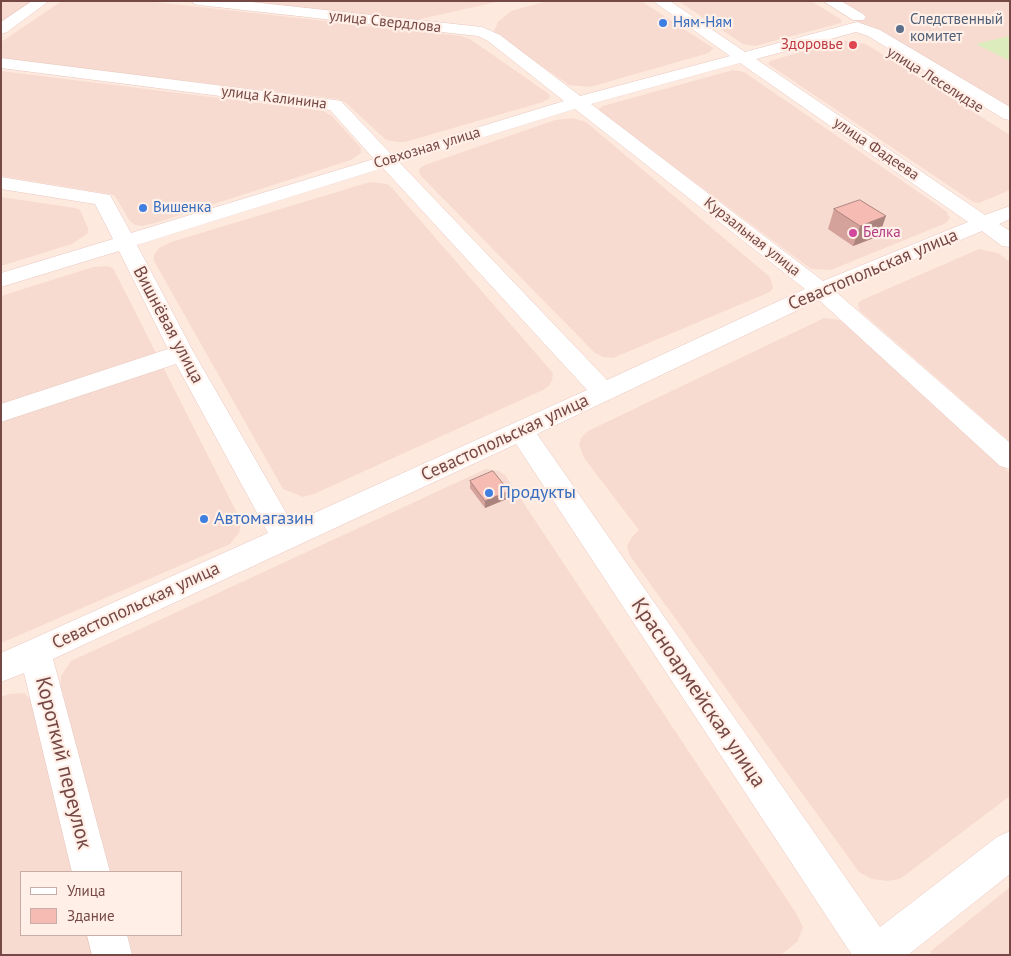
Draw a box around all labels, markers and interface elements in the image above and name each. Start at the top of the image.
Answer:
street label: улица Свердлова [328,7,442,37]
place label: Следственный комитет [910,11,1003,46]
place label: Ням-Ням [673,14,732,32]
marker: Ням-Ням [657,17,669,29]
marker: Следственный комитет [894,23,906,35]
place label: Здоровье [781,36,843,54]
marker: Здоровье [847,39,859,51]
street label: улица Леселидзе [883,43,987,117]
street label: улица Калинина [220,83,328,113]
street label: улица Фадеева [830,114,922,184]
street label: Совхозная улица [372,123,482,173]
street label: Курзальная улица [700,194,804,280]
place label: Вишенка [153,199,211,217]
marker: Вишенка [137,202,149,214]
street label: Севастопольская улица [785,224,961,316]
place label: Белка [863,224,901,242]
marker: Белка [847,227,859,239]
street label: Вишнёвая улица [128,263,208,387]
street label: Севастопольская улица [418,390,592,486]
place label: Продукты [499,482,576,504]
marker: Продукты [483,487,495,499]
place label: Автомагазин [214,508,314,530]
marker: Автомагазин [198,513,210,525]
street label: Севастопольская улица [49,558,223,654]
street label: Красноармейская улица [625,593,771,793]
street label: Короткий переулок [29,674,97,852]
legend [20,871,182,936]
text: Улица [67,881,105,900]
text: Здание [67,906,115,925]

